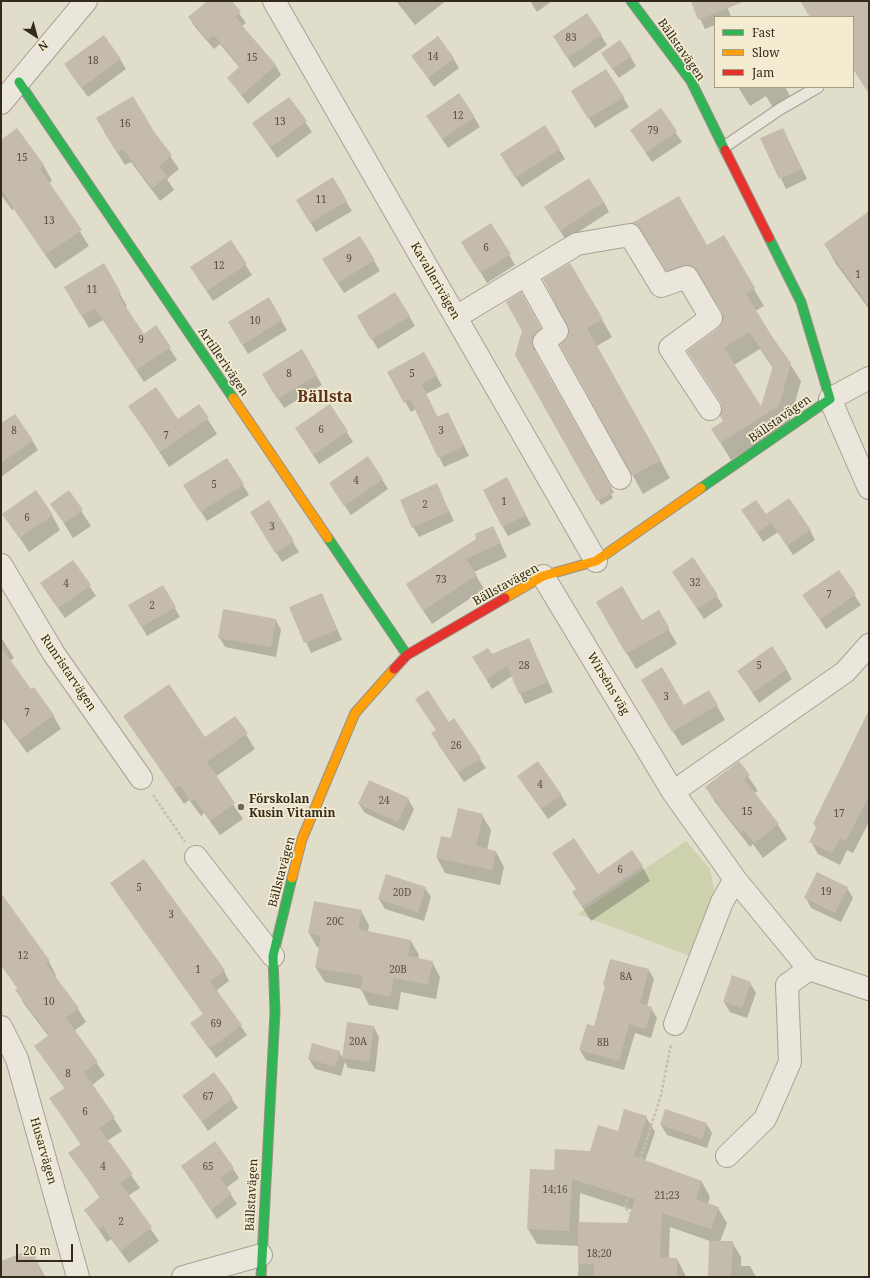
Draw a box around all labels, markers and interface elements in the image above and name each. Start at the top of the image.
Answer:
north arrow [16,16,56,56]
street label: Bällstavägen [654,16,708,84]
legend [714,16,854,88]
text: Fast [752,24,775,41]
house number: 83 [565,32,577,44]
text: N [35,37,51,55]
text: Slow [752,44,780,61]
house number: 14 [427,51,439,63]
house number: 15 [246,52,258,64]
house number: 18 [87,55,99,67]
text: Jam [752,64,774,81]
house number: 12 [452,110,464,122]
house number: 13 [274,116,286,128]
house number: 16 [119,118,131,130]
house number: 79 [647,125,659,137]
house number: 15 [16,152,28,164]
house number: 11 [315,194,327,206]
house number: 13 [43,215,55,227]
street label: Kavallerivägen [407,240,463,322]
house number: 6 [483,242,489,254]
house number: 9 [346,253,352,265]
house number: 12 [213,260,225,272]
house number: 1 [855,269,861,281]
house number: 11 [86,284,98,296]
house number: 10 [249,315,261,327]
street label: Artillerivägen [195,325,251,399]
house number: 9 [138,334,144,346]
house number: 8 [286,368,292,380]
house number: 5 [409,368,415,380]
district label: Bällsta [297,387,353,407]
street label: Bällstavägen [746,392,814,446]
house number: 6 [318,424,324,436]
house number: 8 [11,425,17,437]
house number: 3 [438,425,444,437]
house number: 7 [163,430,169,442]
house number: 4 [353,475,359,487]
house number: 5 [211,479,217,491]
house number: 1 [501,496,507,508]
house number: 2 [422,499,428,511]
house number: 6 [24,512,30,524]
house number: 3 [269,521,275,533]
street label: Bällstavägen [471,561,541,609]
house number: 73 [435,574,447,586]
house number: 32 [689,577,701,589]
house number: 4 [63,578,69,590]
house number: 7 [826,589,832,601]
house number: 2 [149,600,155,612]
street label: Runristarvägen [37,632,99,714]
street label: Wirséns väg [584,650,632,718]
house number: 28 [518,660,530,672]
house number: 5 [756,660,762,672]
house number: 3 [663,691,669,703]
house number: 7 [24,707,30,719]
house number: 26 [450,740,462,752]
house number: 4 [537,779,543,791]
place label: Förskolan Kusin Vitamin [249,793,335,821]
house number: 24 [378,795,390,807]
marker: Förskolan Kusin Vitamin [236,802,246,812]
house number: 15 [741,806,753,818]
house number: 17 [833,808,845,820]
street label: Bällstavägen [266,835,298,909]
house number: 6 [617,864,623,876]
house number: 5 [136,882,142,894]
house number: 19 [820,886,832,898]
house number: 20D [393,887,411,899]
house number: 3 [168,909,174,921]
house number: 20C [326,916,344,928]
house number: 12 [17,950,29,962]
house number: 1 [195,964,201,976]
house number: 20B [389,964,407,976]
house number: 8A [620,971,632,983]
house number: 10 [43,996,55,1008]
house number: 69 [210,1018,222,1030]
house number: 20A [349,1036,367,1048]
house number: 8B [597,1037,609,1049]
house number: 8 [65,1068,71,1080]
house number: 67 [202,1091,214,1103]
house number: 6 [82,1106,88,1118]
street label: Husarvägen [27,1116,59,1186]
street label: Bällstavägen [243,1158,261,1232]
house number: 4 [100,1161,106,1173]
house number: 65 [202,1161,214,1173]
house number: 14;16 [542,1184,568,1196]
house number: 21;23 [654,1190,680,1202]
house number: 2 [118,1216,124,1228]
scale bar [18,1236,75,1262]
text: 20 m [23,1242,51,1259]
house number: 18;20 [586,1248,612,1260]

